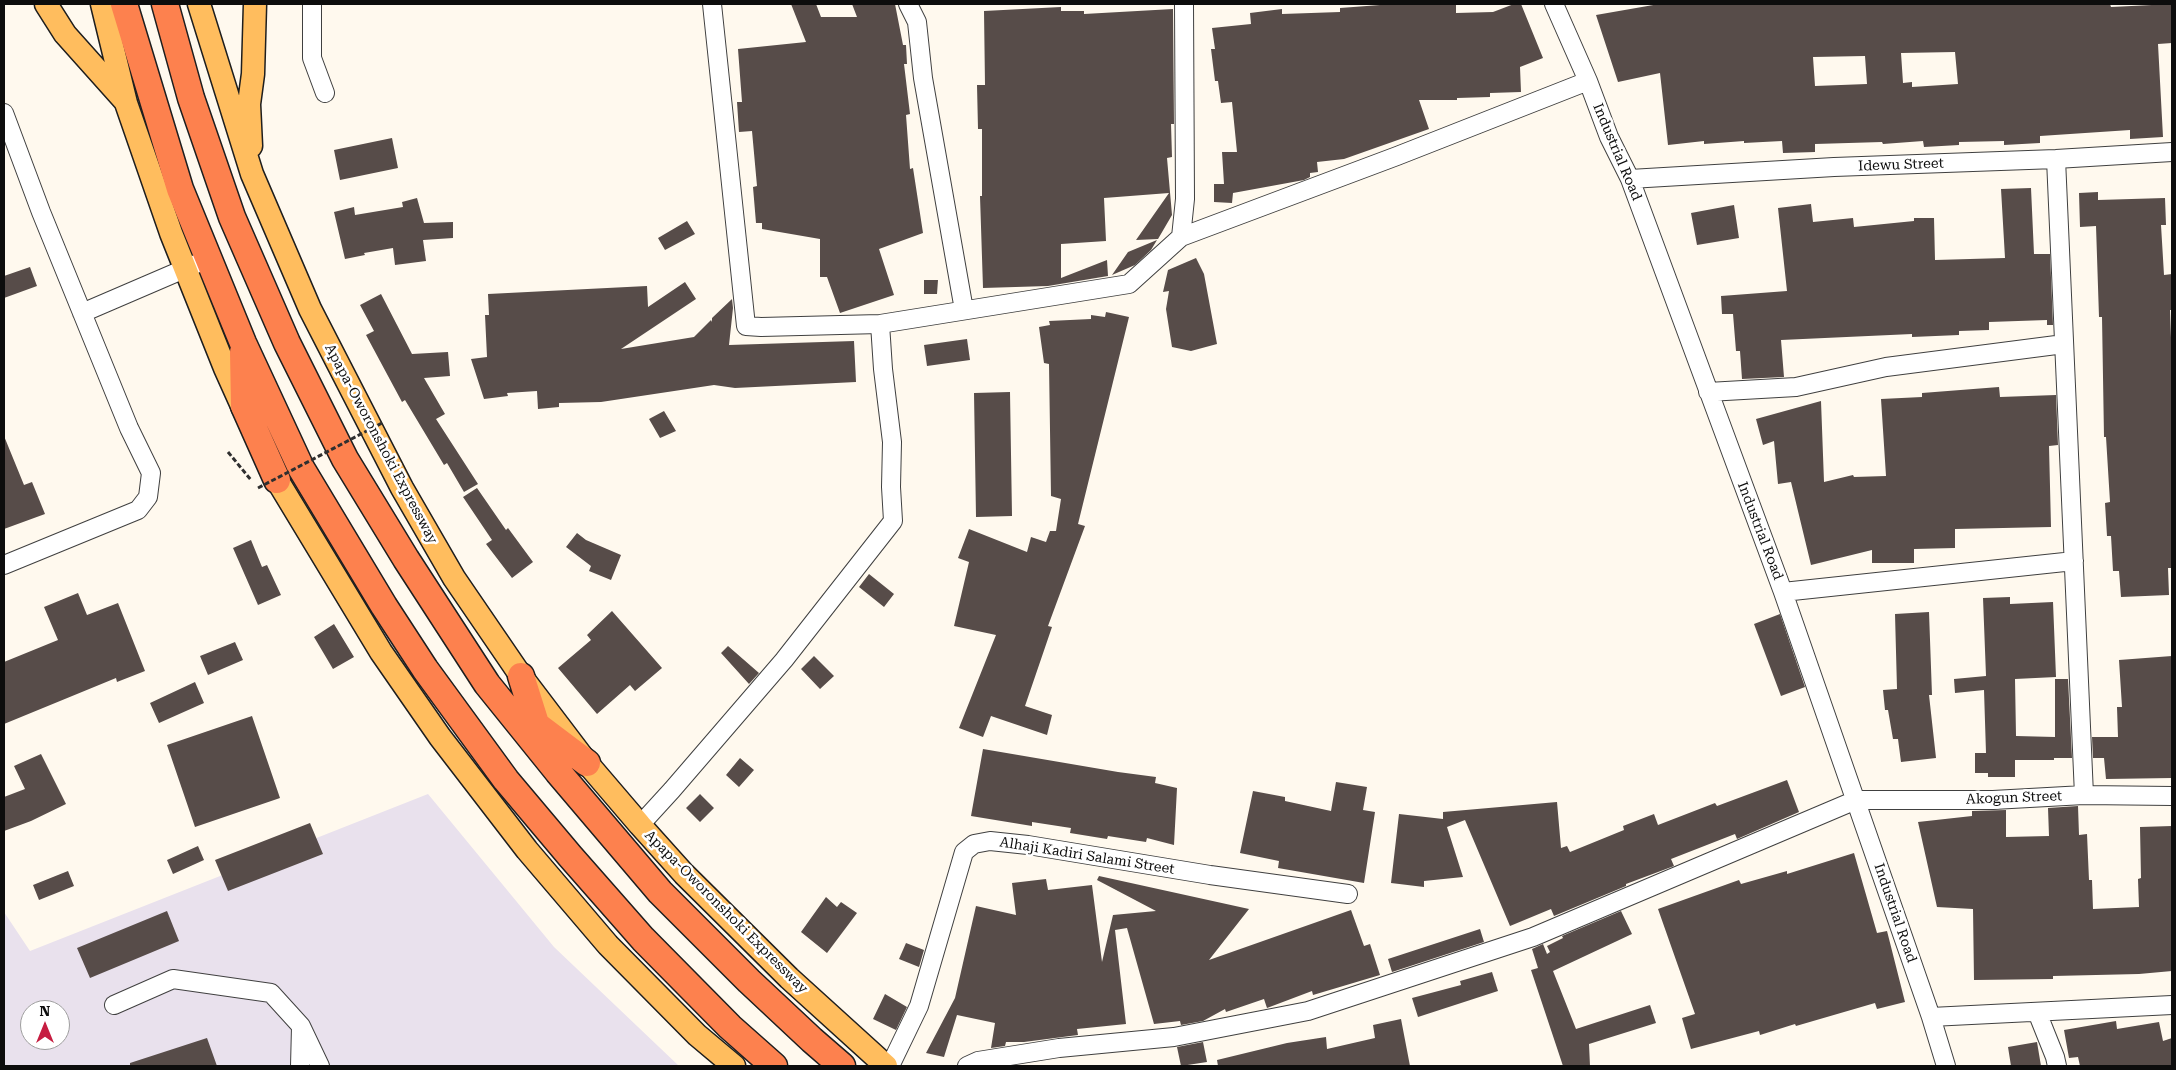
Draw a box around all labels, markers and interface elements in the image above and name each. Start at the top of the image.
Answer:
street label: Industrial Road [1589,101,1645,203]
street label: Idewu Street [1858,155,1944,175]
street label: Apapa-Oworonshoki Expressway [321,341,441,547]
street label: Industrial Road [1734,479,1786,583]
street label: Akogun Street [1966,788,2062,808]
street label: Apapa-Oworonshoki Expressway [641,827,811,997]
street label: Alhaji Kadiri Salami Street [998,834,1176,878]
street label: Industrial Road [1870,861,1920,965]
north arrow [20,1000,70,1050]
text: N [40,1003,50,1019]

